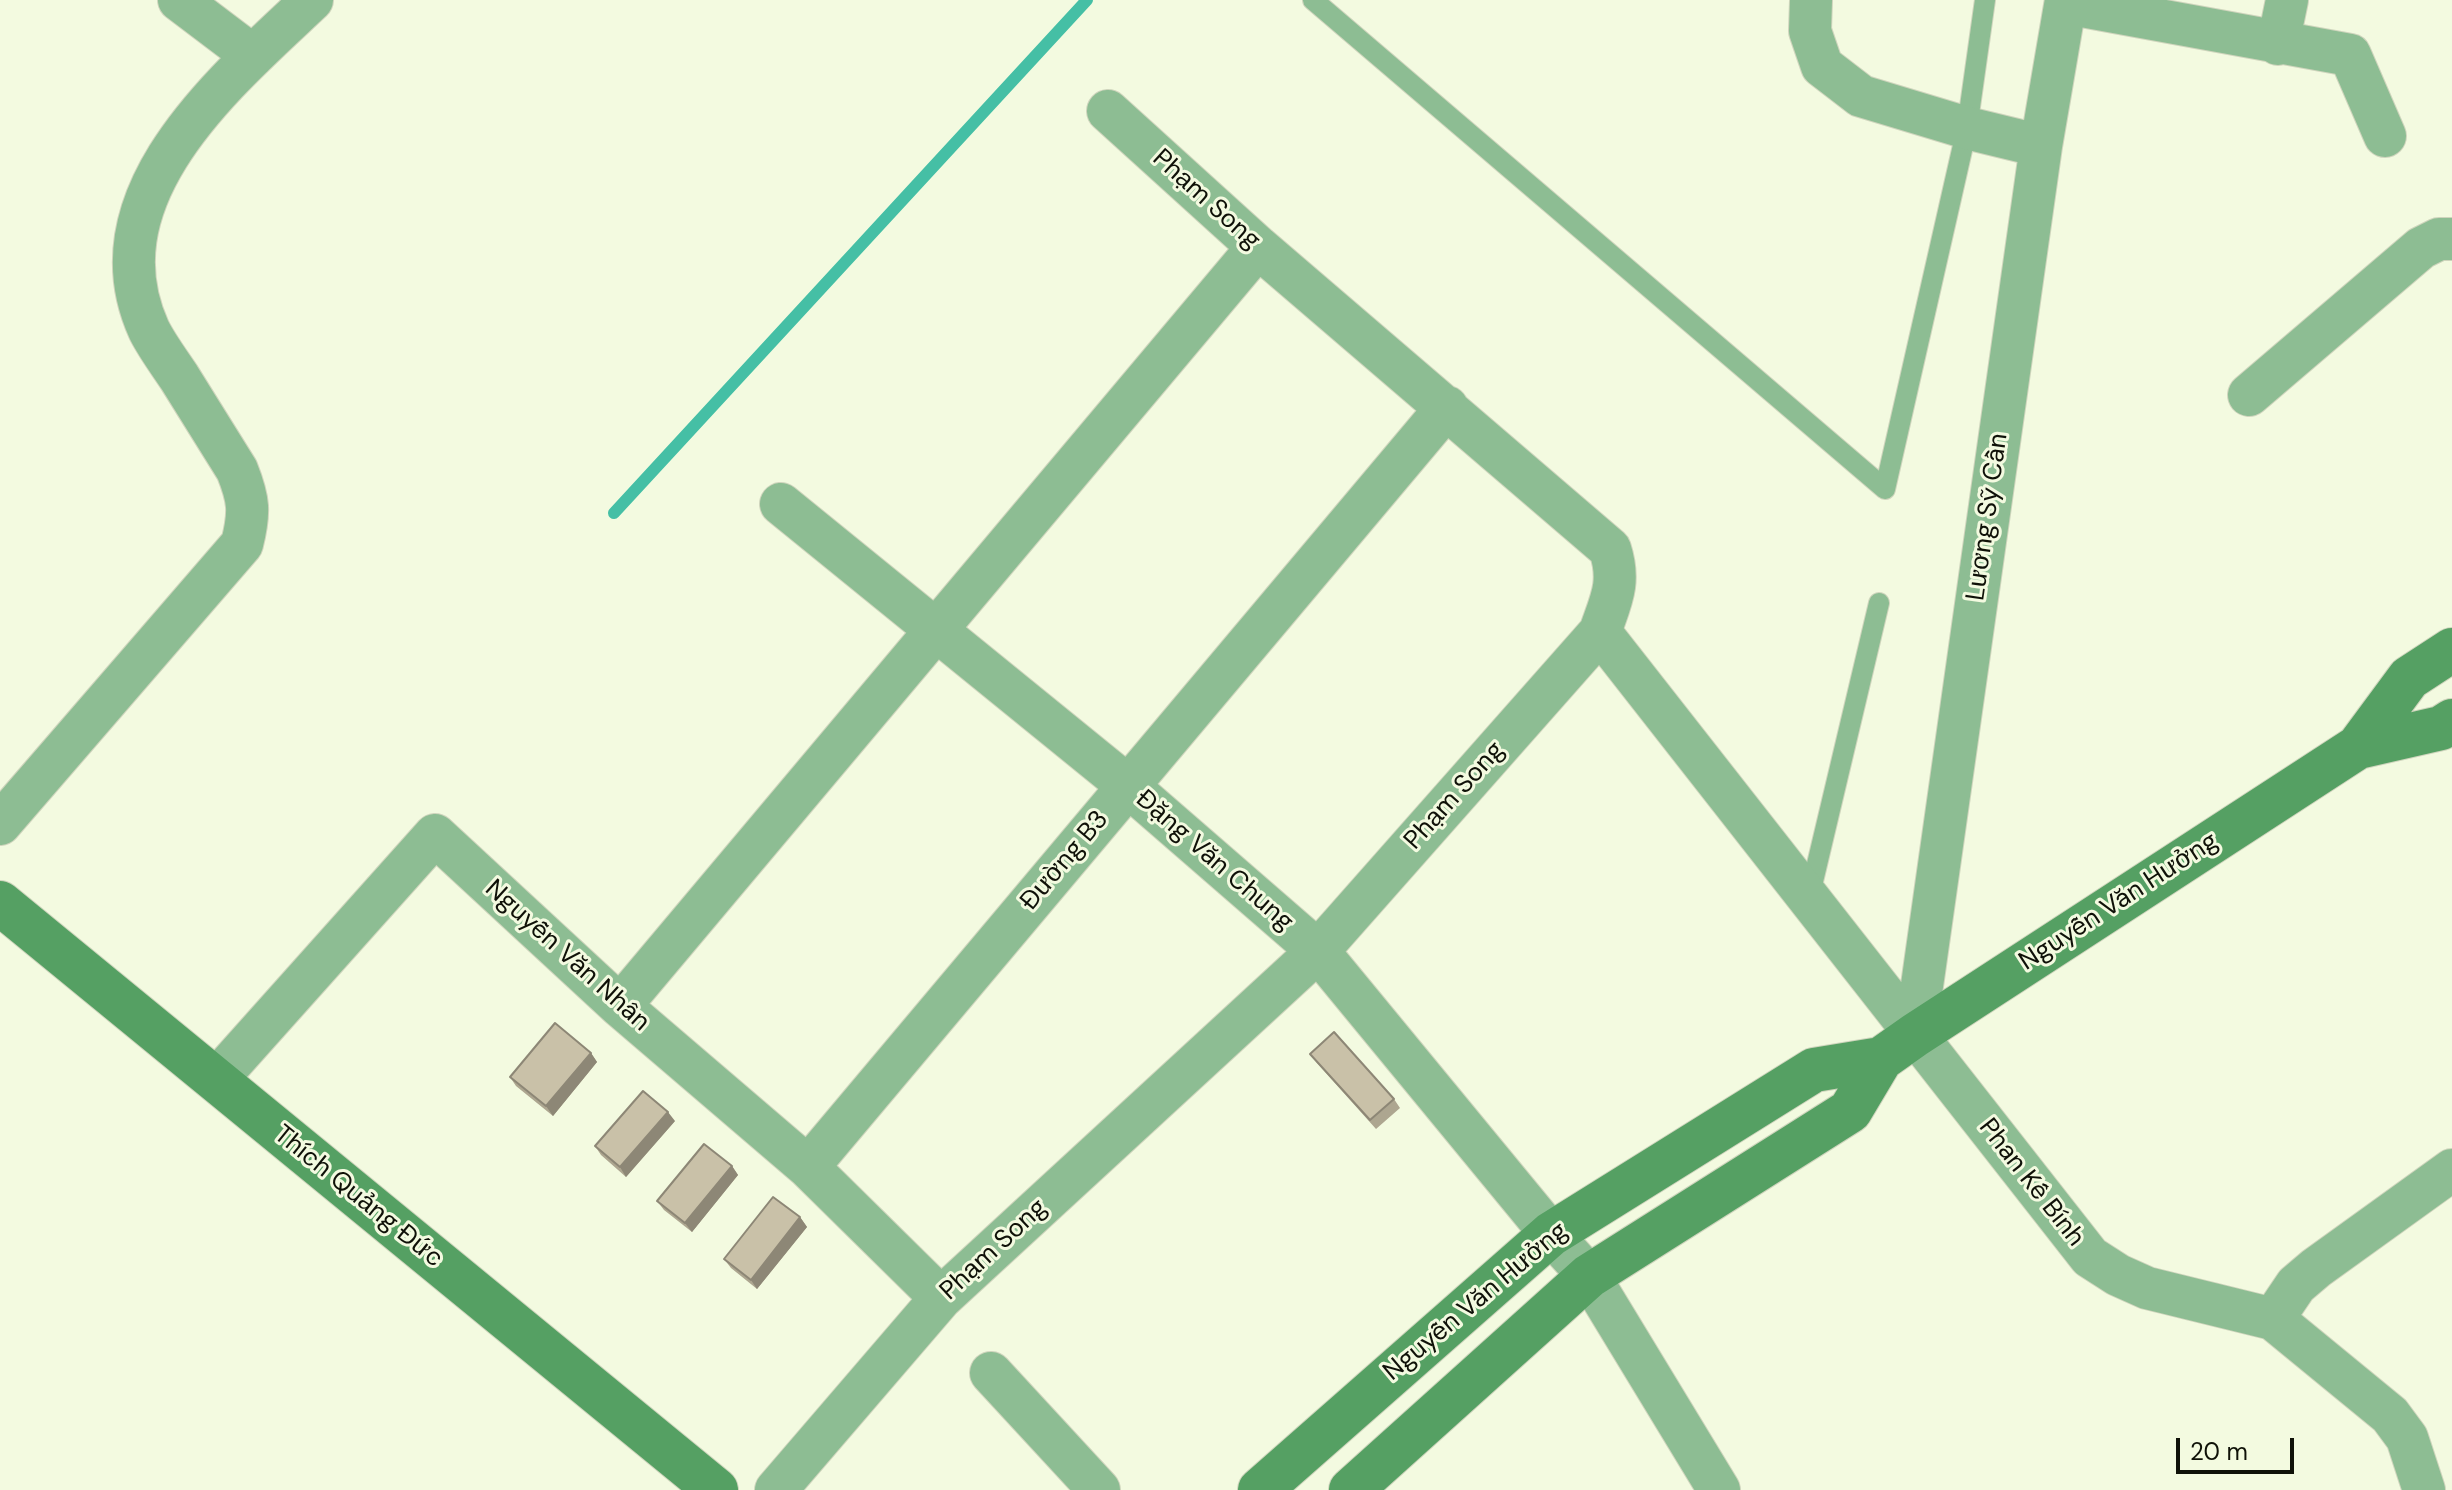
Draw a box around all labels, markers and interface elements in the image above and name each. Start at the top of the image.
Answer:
street label: Phạm Song [1146,143,1266,257]
street label: Lương Sỹ Cần [1961,431,2015,603]
street label: Phạm Song [1398,736,1512,856]
street label: Đặng Văn Chung [1129,784,1299,938]
street label: Đường B3 [1014,805,1116,917]
street label: Nguyễn Văn Hưởng [2014,826,2224,978]
street label: Nguyễn Văn Nhân [478,874,656,1038]
street label: Phan Kế Bính [1971,1113,2091,1253]
street label: Thích Quảng Đức [267,1119,449,1275]
street label: Phạm Song [934,1193,1054,1307]
street label: Nguyễn Văn Hưởng [1378,1216,1574,1388]
scale bar [2180,1422,2298,1472]
text: 20 m [2190,1436,2248,1467]

